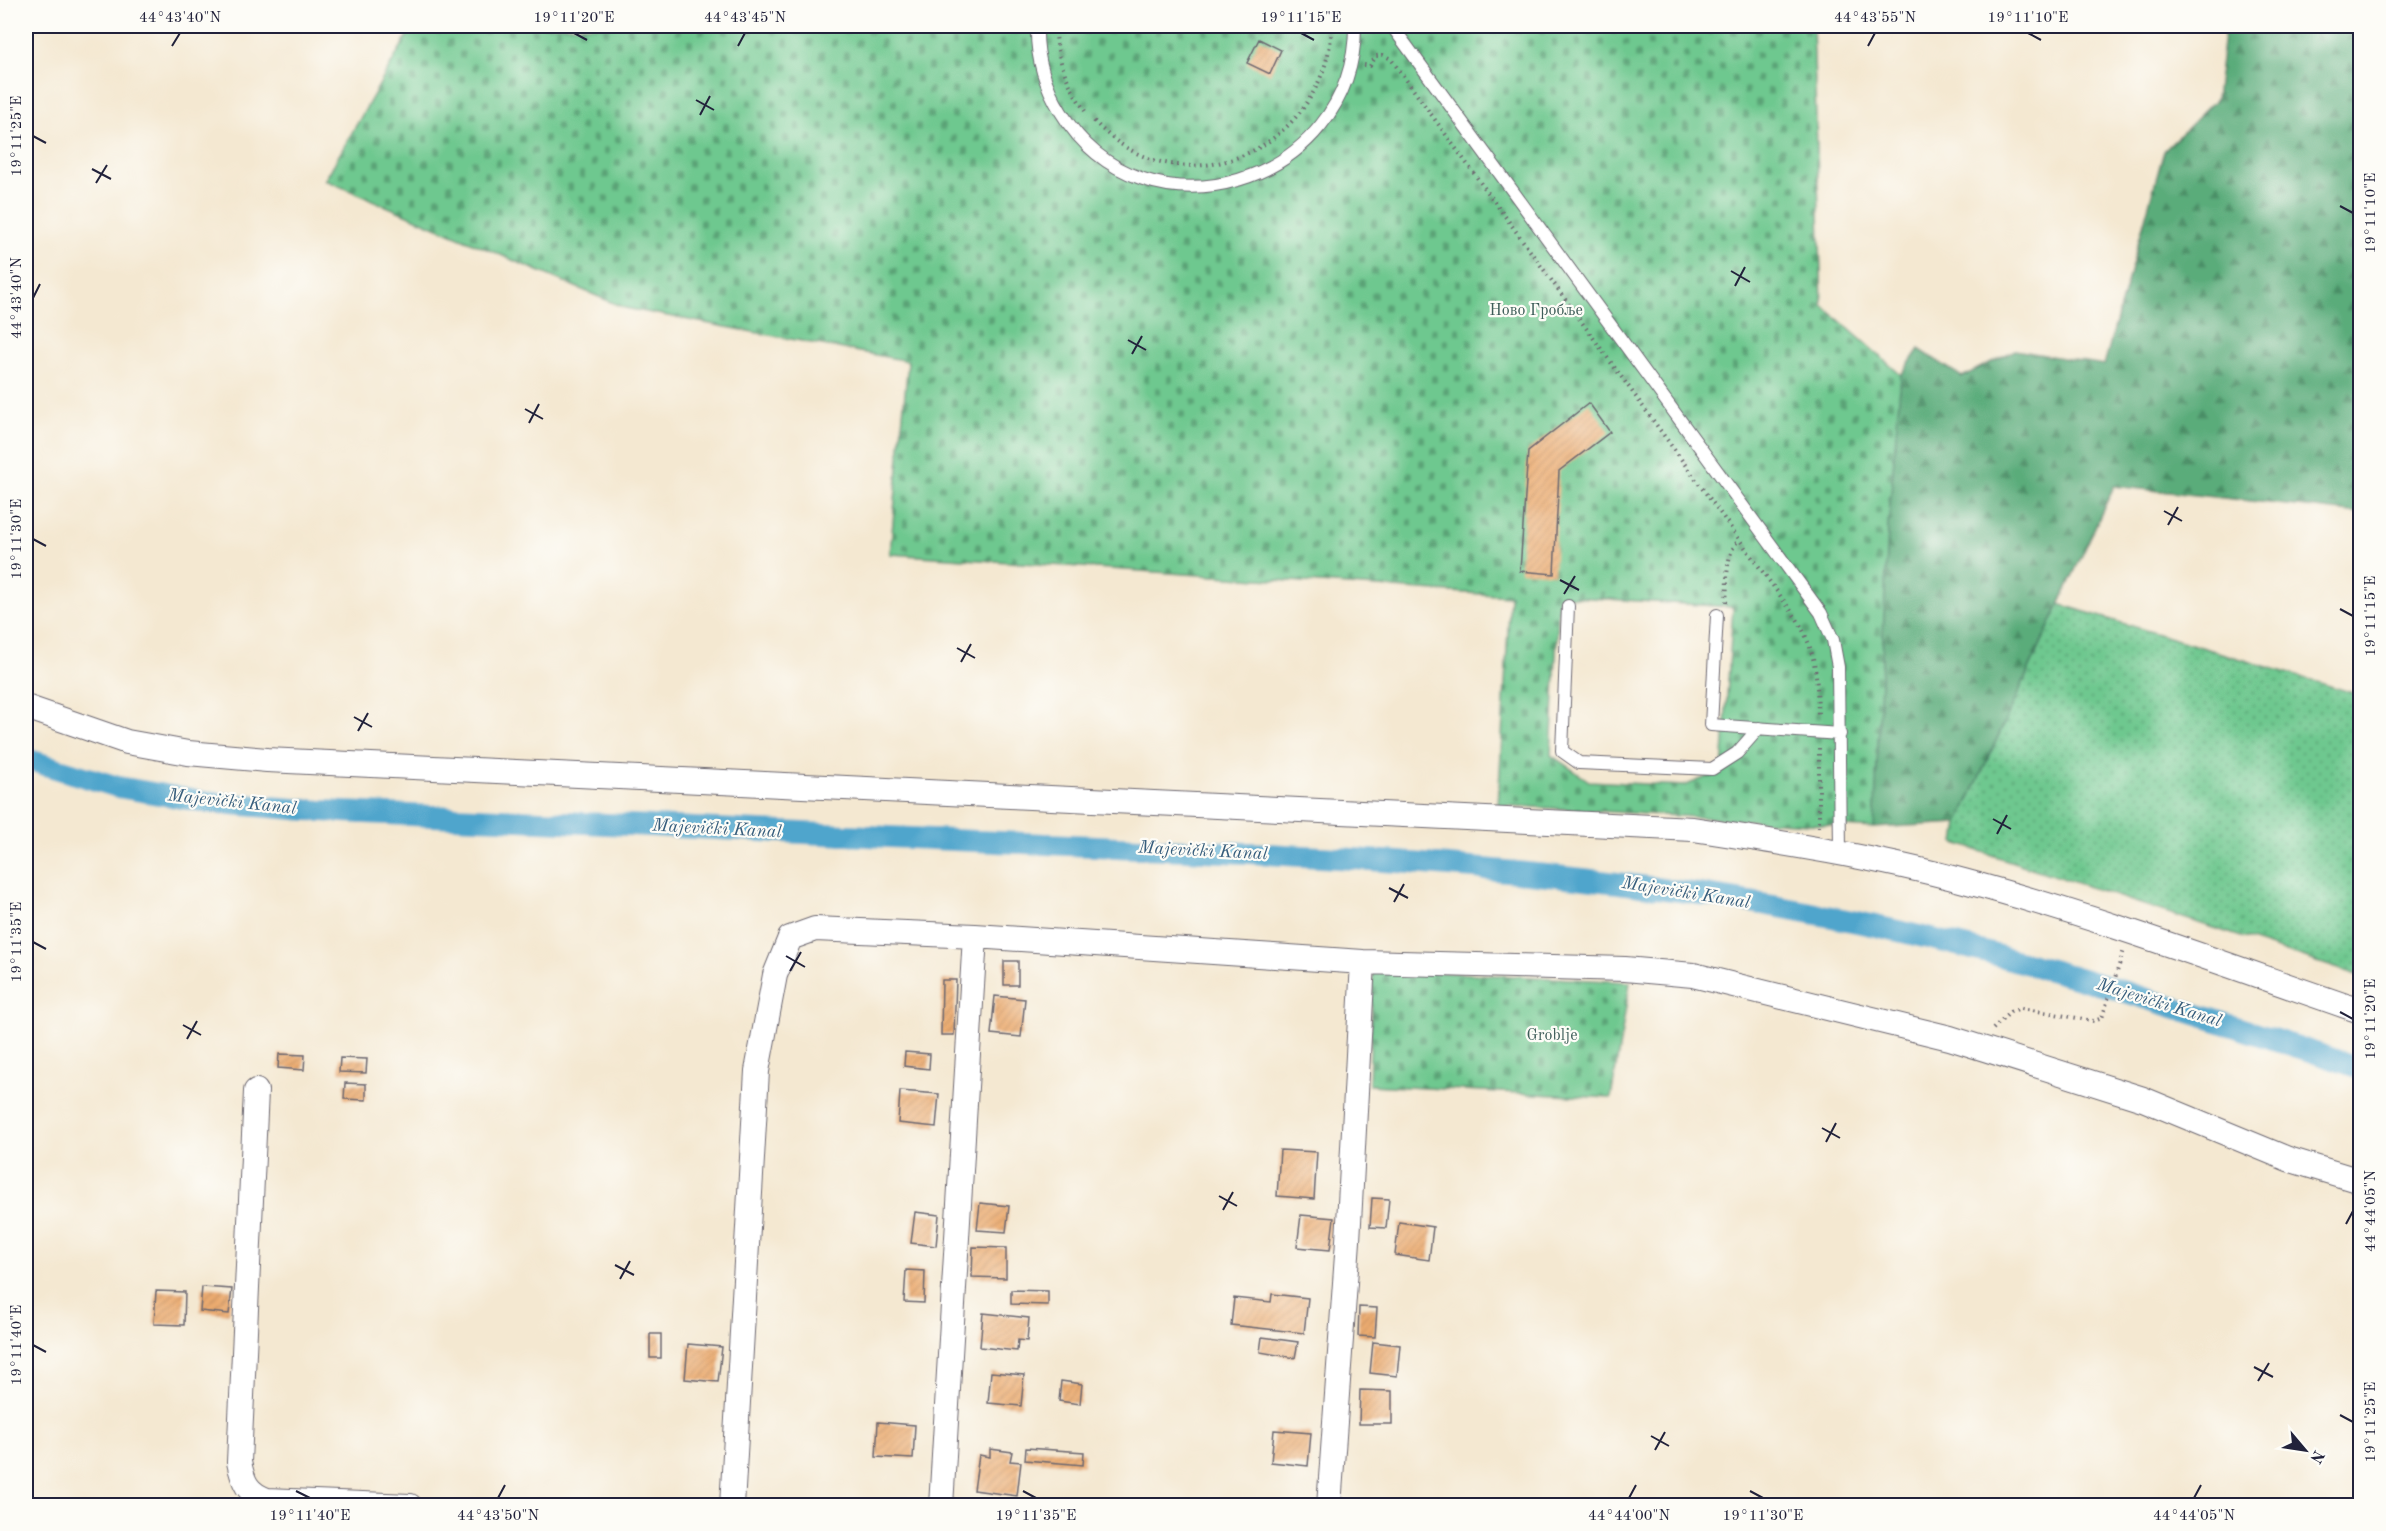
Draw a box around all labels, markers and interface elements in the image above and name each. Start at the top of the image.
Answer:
text: 44°43'40"N [139,11,221,26]
text: 19°11'20"E [534,11,614,26]
text: 44°43'45"N [704,11,786,26]
text: 19°11'15"E [1261,11,1341,26]
text: 44°43'55"N [1834,11,1916,26]
text: 19°11'10"E [1988,11,2068,26]
text: 19°11'25"E [10,96,25,176]
text: 19°11'10"E [2364,173,2379,253]
text: 44°43'40"N [10,257,25,339]
park label: Ново Гробље [1489,303,1583,319]
text: 19°11'30"E [10,499,25,579]
text: 19°11'15"E [2364,576,2379,656]
water label: Majevički Kanal [166,786,298,818]
water label: Majevički Kanal [651,817,783,841]
water label: Majevički Kanal [1137,839,1269,863]
water label: Majevički Kanal [1620,874,1752,912]
text: 19°11'35"E [10,902,25,982]
water label: Majevički Kanal [2094,975,2224,1031]
text: 19°11'20"E [2364,979,2379,1059]
park label: Groblje [1526,1028,1578,1044]
text: 44°44'05"N [2364,1170,2379,1252]
text: 19°11'40"E [10,1305,25,1385]
text: 19°11'25"E [2364,1382,2379,1462]
north arrow [2275,1420,2335,1480]
text: N [2306,1447,2326,1466]
text: 19°11'40"E [270,1509,350,1524]
text: 44°43'50"N [457,1509,539,1524]
text: 19°11'35"E [996,1509,1076,1524]
text: 44°44'00"N [1588,1509,1670,1524]
text: 19°11'30"E [1723,1509,1803,1524]
text: 44°44'05"N [2153,1509,2235,1524]

